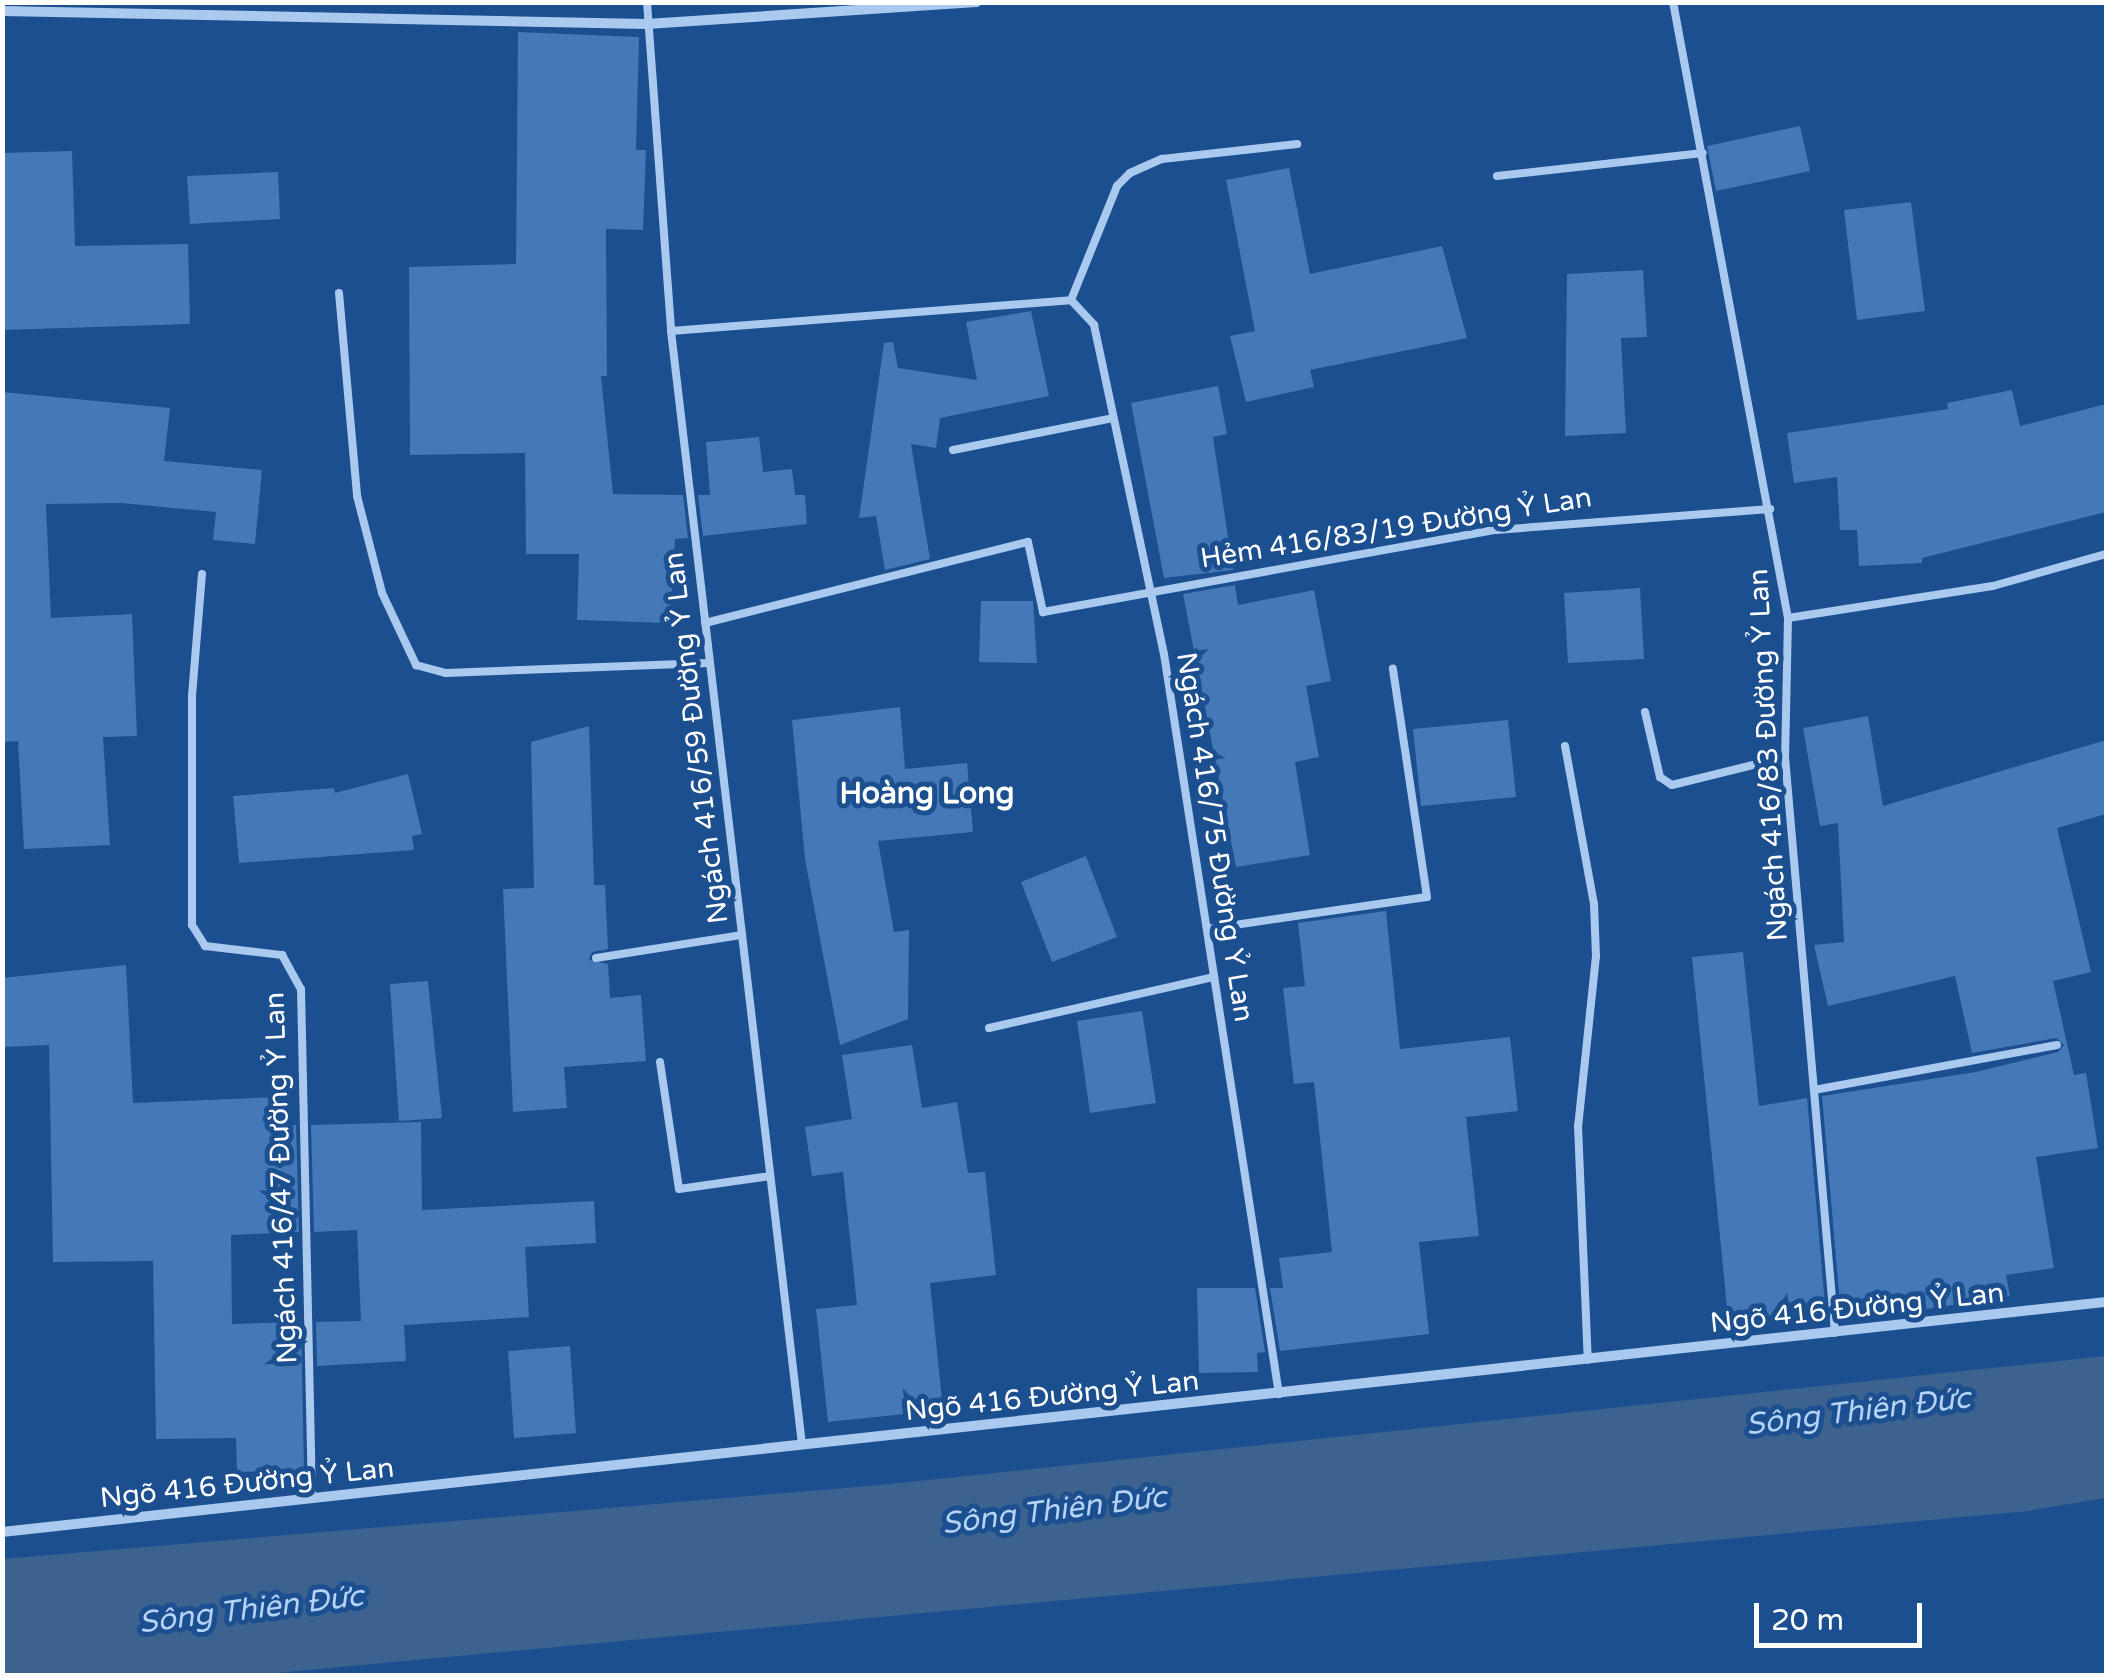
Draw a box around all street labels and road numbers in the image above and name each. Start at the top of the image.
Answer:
street label: Hẻm 416/83/19 Đường Ỷ Lan [1198,480,1594,576]
street label: Ngách 416/59 Đường Ỷ Lan [657,550,735,926]
street label: Ngách 416/83 Đường Ỷ Lan [1741,568,1795,942]
street label: Ngách 416/75 Đường Ỷ Lan [1169,650,1261,1024]
street label: Ngách 416/47 Đường Ỷ Lan [258,991,304,1365]
street label: Ngõ 416 Đường Ỷ Lan [1708,1276,2006,1340]
street label: Ngõ 416 Đường Ỷ Lan [903,1364,1201,1428]
street label: Ngõ 416 Đường Ỷ Lan [98,1451,396,1515]

